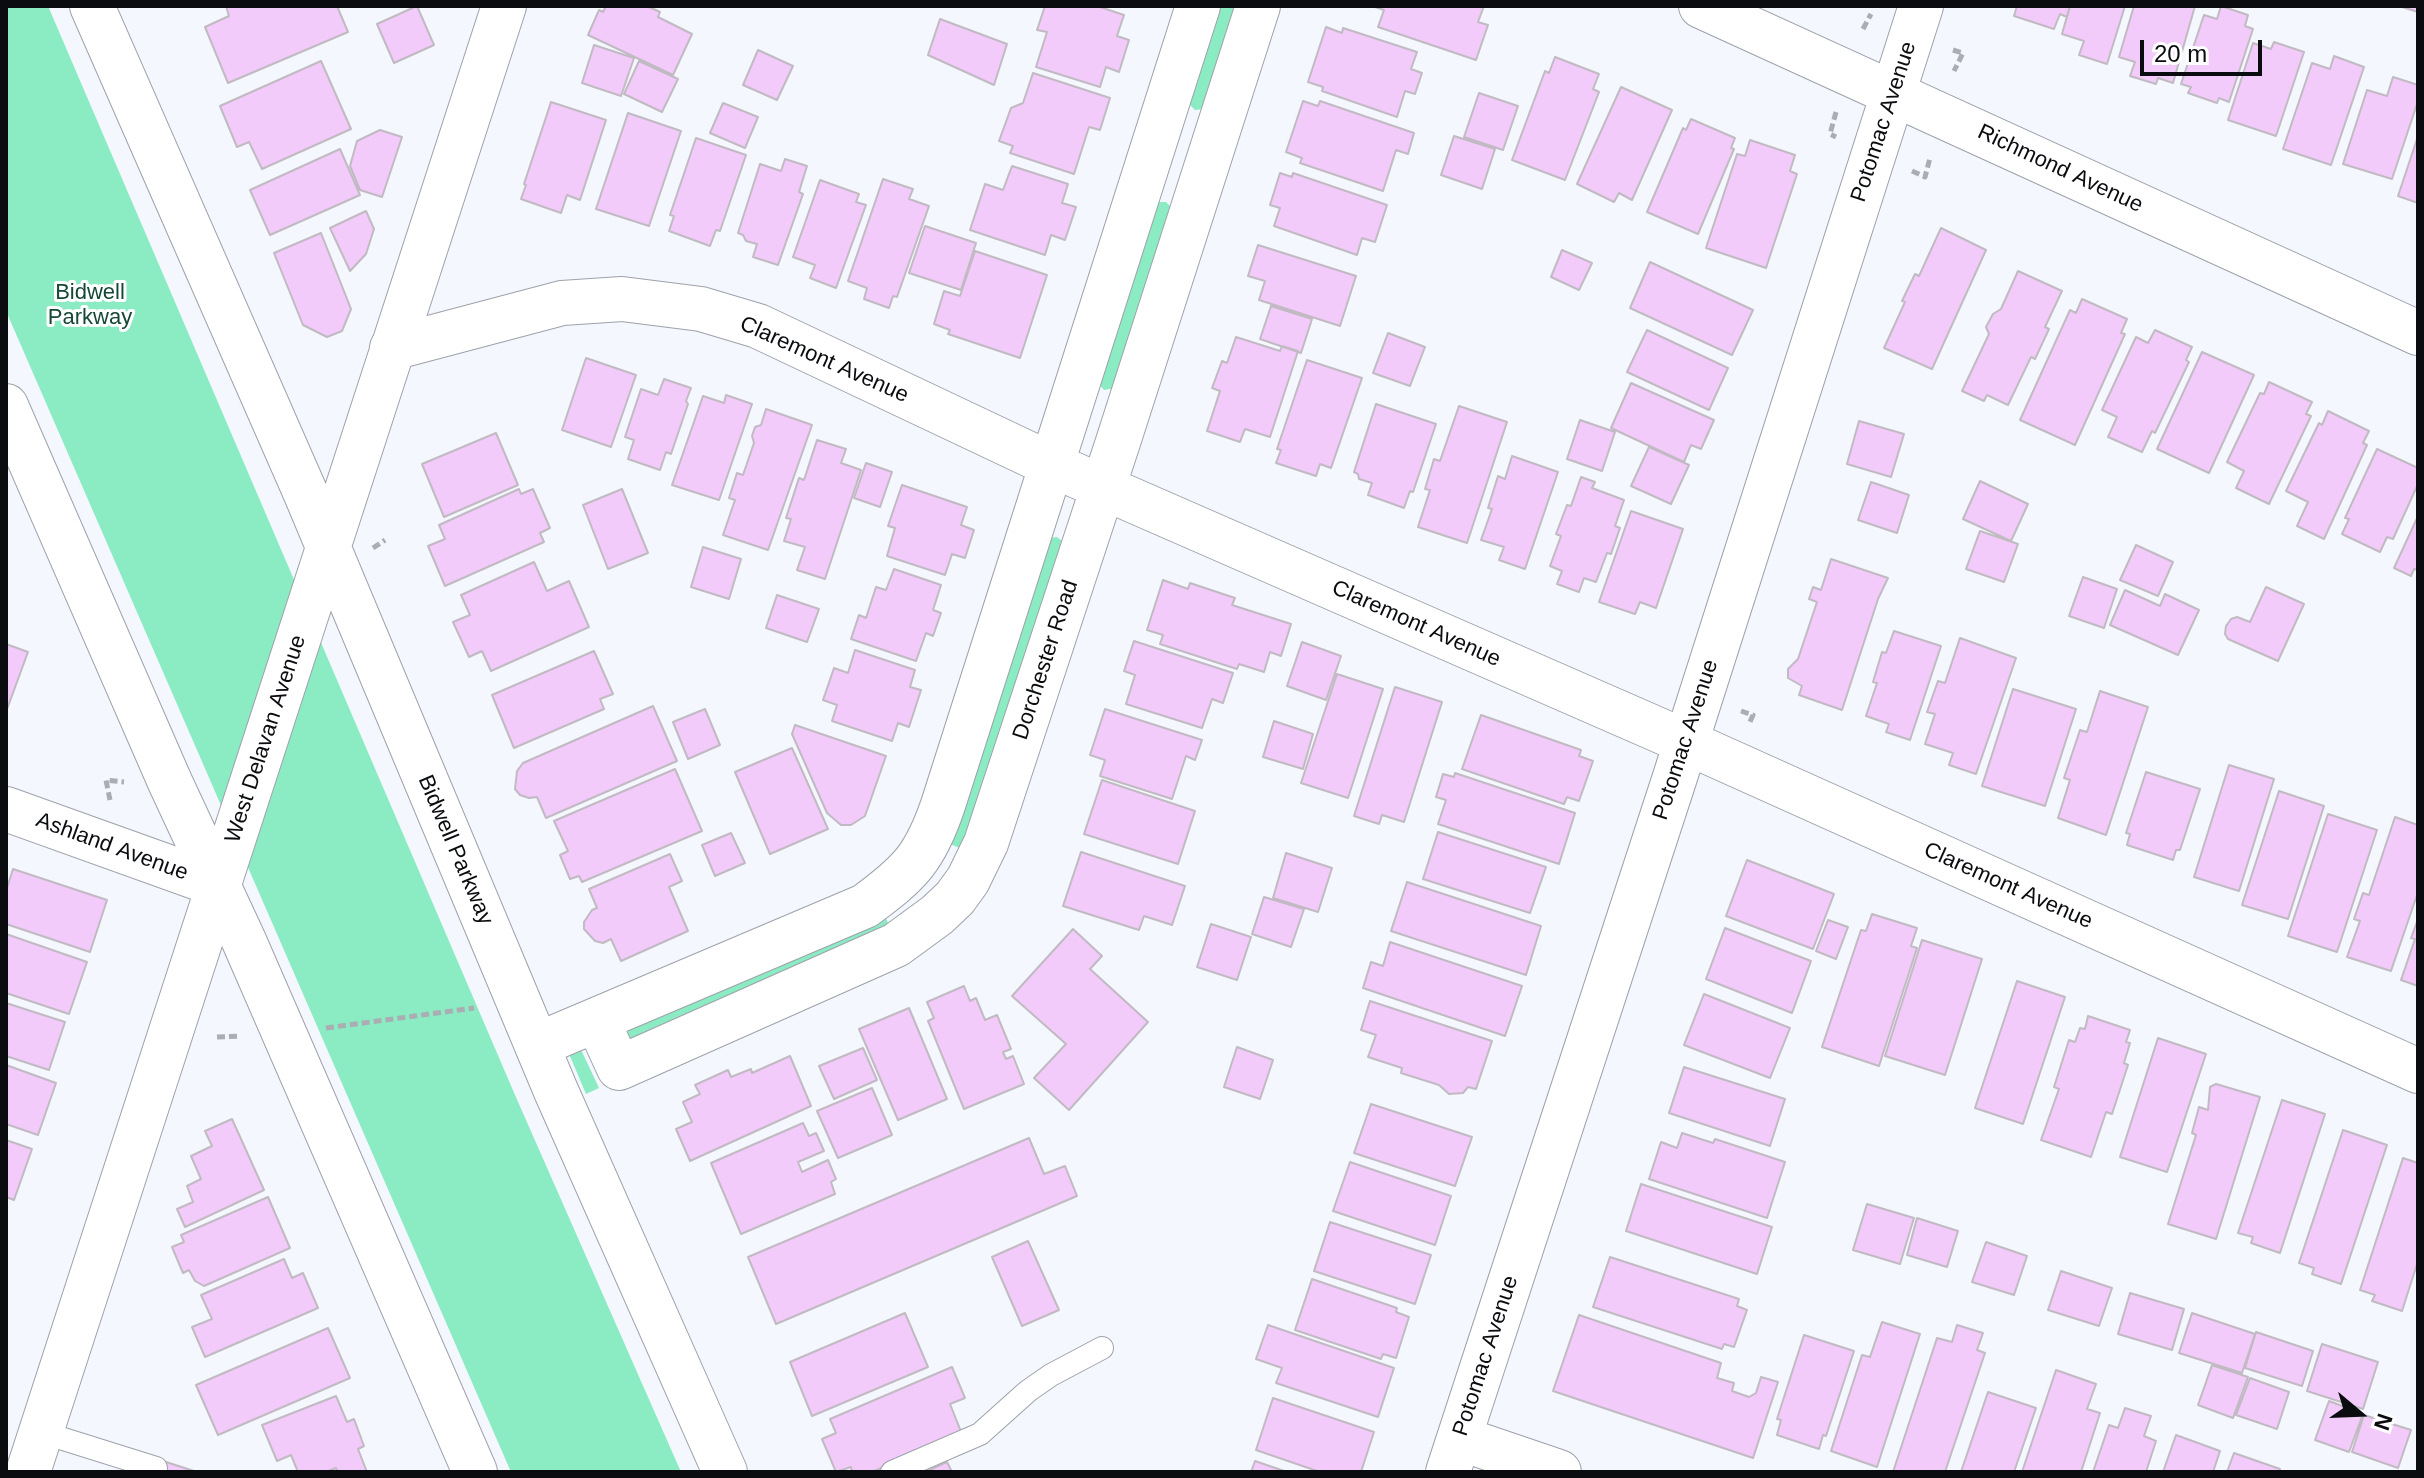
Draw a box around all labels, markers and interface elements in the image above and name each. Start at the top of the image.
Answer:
scale bar [2144,24,2266,74]
street label: Potomac Avenue [1846,38,1922,206]
text: 20 m [2154,40,2207,67]
street label: Richmond Avenue [1973,119,2147,219]
park label: Bidwell Parkway [48,280,132,332]
street label: Claremont Avenue [736,311,912,409]
street label: Claremont Avenue [1328,575,1504,673]
street label: Dorchester Road [1008,577,1084,743]
street label: West Delavan Avenue [220,632,312,846]
street label: Potomac Avenue [1648,656,1724,824]
street label: Bidwell Parkway [412,771,498,929]
street label: Ashland Avenue [32,807,192,887]
street label: Claremont Avenue [1920,837,2096,935]
street label: Potomac Avenue [1448,1272,1524,1440]
north arrow [2320,1374,2400,1454]
text: N [2369,1410,2398,1434]

